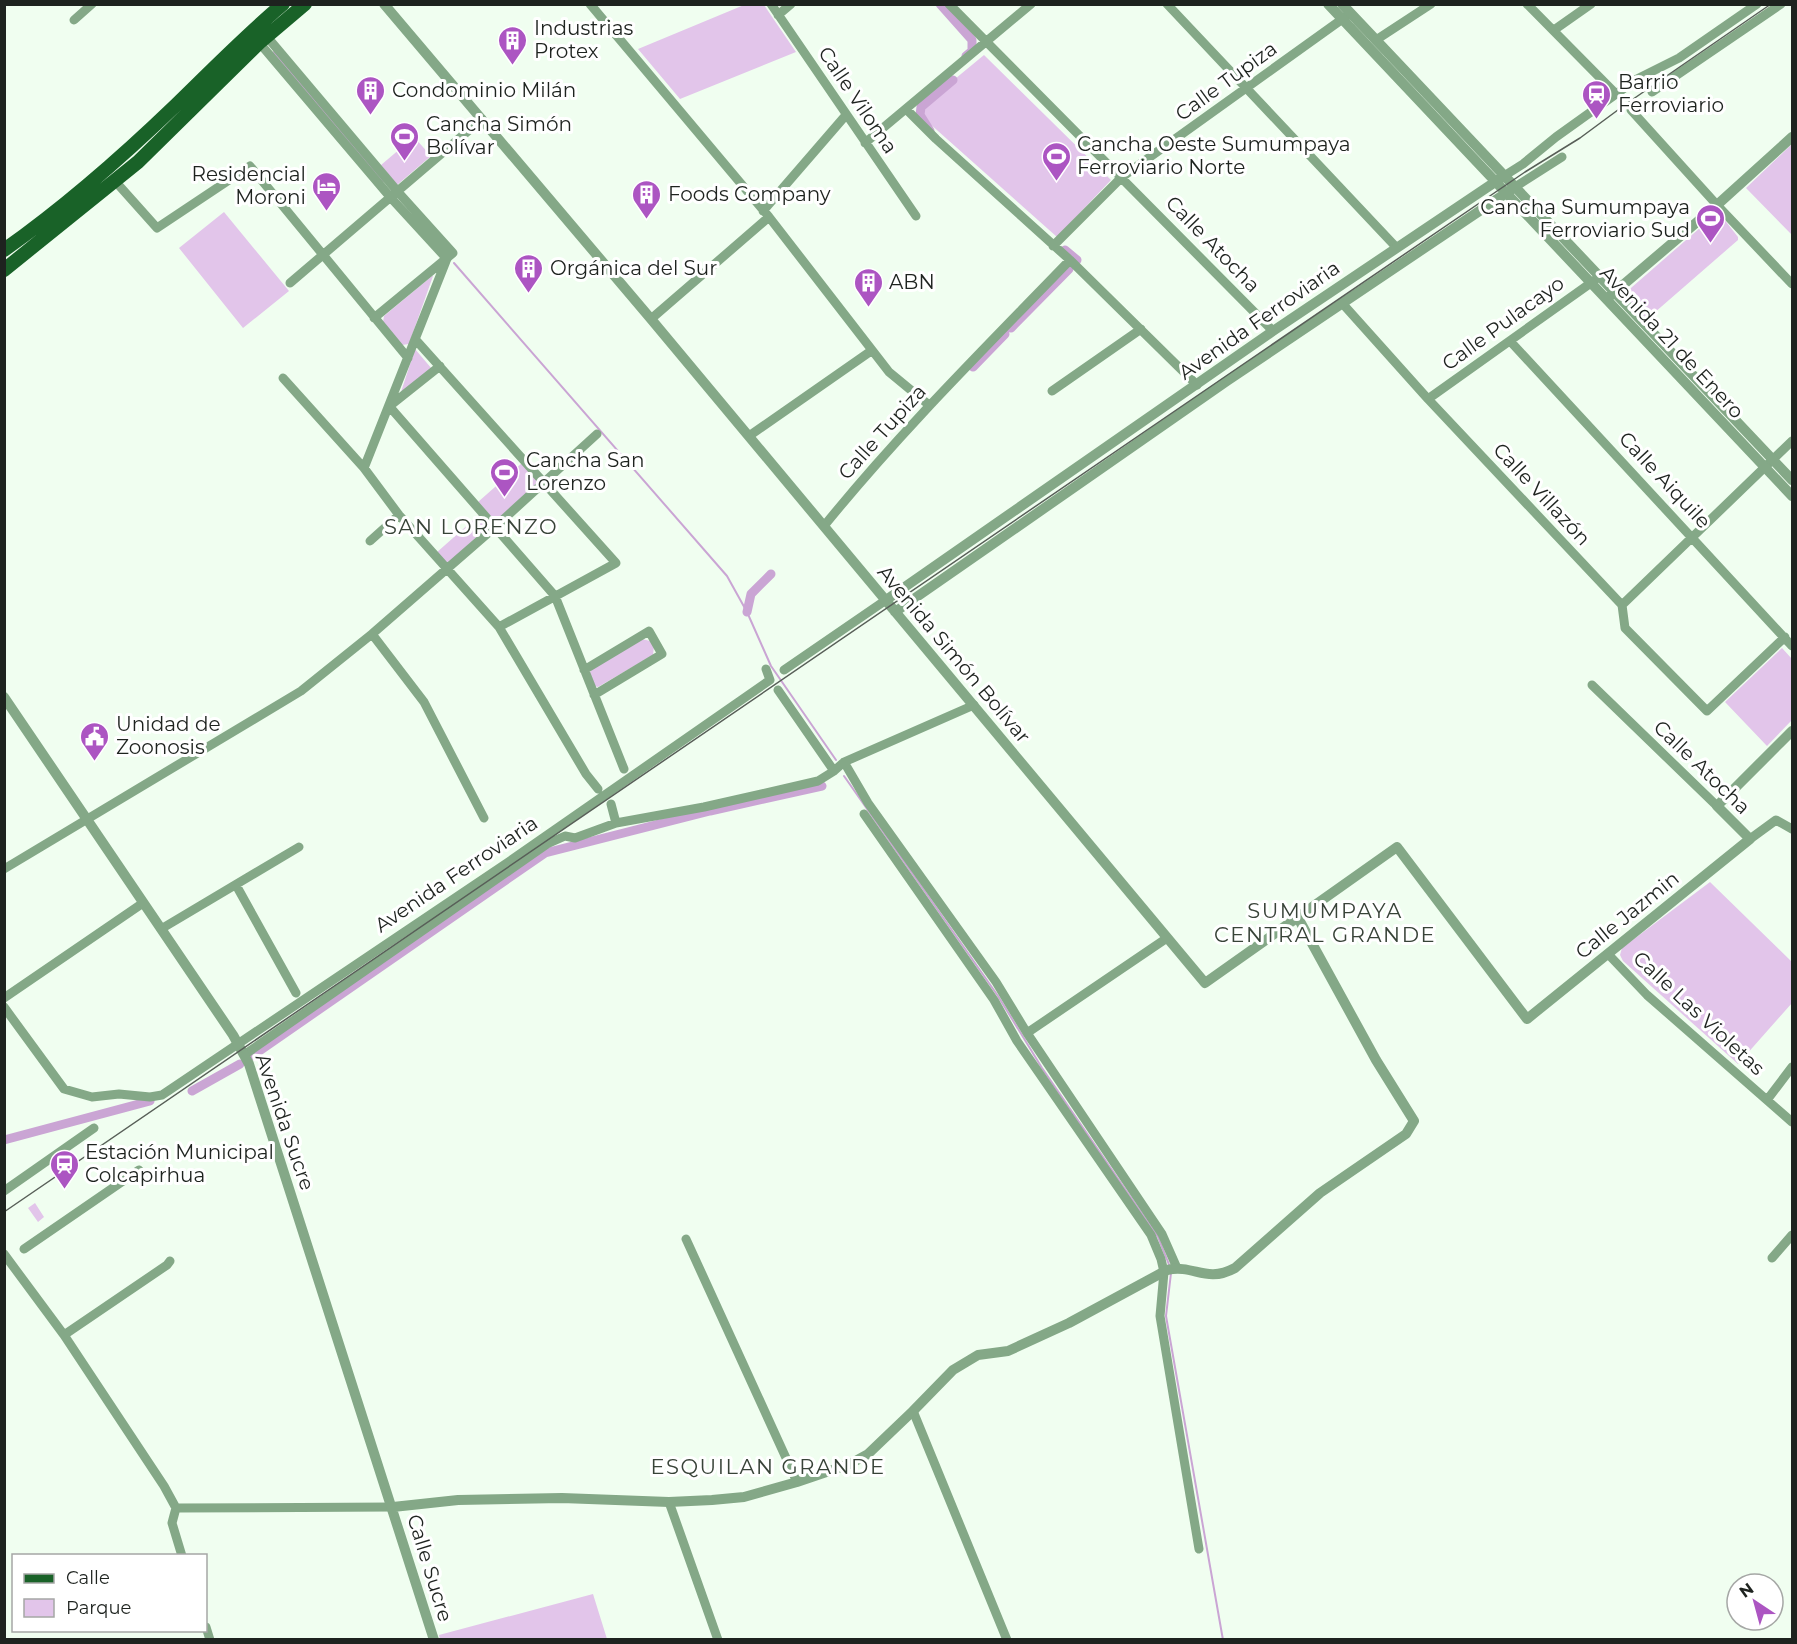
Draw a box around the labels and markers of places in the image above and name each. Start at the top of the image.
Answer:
place label: Industrias Protex [534,16,633,63]
building icon: Industrias Protex [497,24,529,66]
place label: Barrio Ferroviario [1618,70,1724,117]
building icon: Condominio Milán [355,74,387,116]
place label: Condominio Milán [392,78,576,102]
station icon: Barrio Ferroviario [1581,78,1613,120]
place label: Cancha Simón Bolívar [426,112,572,159]
sports icon: Cancha Simón Bolívar [389,120,421,162]
place label: Cancha Oeste Sumumpaya Ferroviario Norte [1077,132,1350,179]
sports icon: Cancha Oeste Sumumpaya Ferroviario Norte [1040,140,1072,182]
place label: Residencial Moroni [191,162,306,209]
hotel icon: Residencial Moroni [311,170,343,212]
building icon: Foods Company [631,178,663,220]
place label: Foods Company [668,182,831,206]
place label: Cancha Sumumpaya Ferroviario Sud [1480,195,1690,242]
sports icon: Cancha Sumumpaya Ferroviario Sud [1695,202,1727,244]
building icon: Orgánica del Sur [513,252,545,294]
place label: Orgánica del Sur [550,256,717,280]
building icon: ABN [852,266,884,308]
place label: ABN [889,270,935,294]
place label: Cancha San Lorenzo [526,448,645,495]
sports icon: Cancha San Lorenzo [489,456,521,498]
place label: Unidad de Zoonosis [116,712,221,759]
public building icon: Unidad de Zoonosis [79,720,111,762]
place label: Estación Municipal Colcapirhua [85,1140,274,1187]
station icon: Estación Municipal Colcapirhua [48,1148,80,1190]

